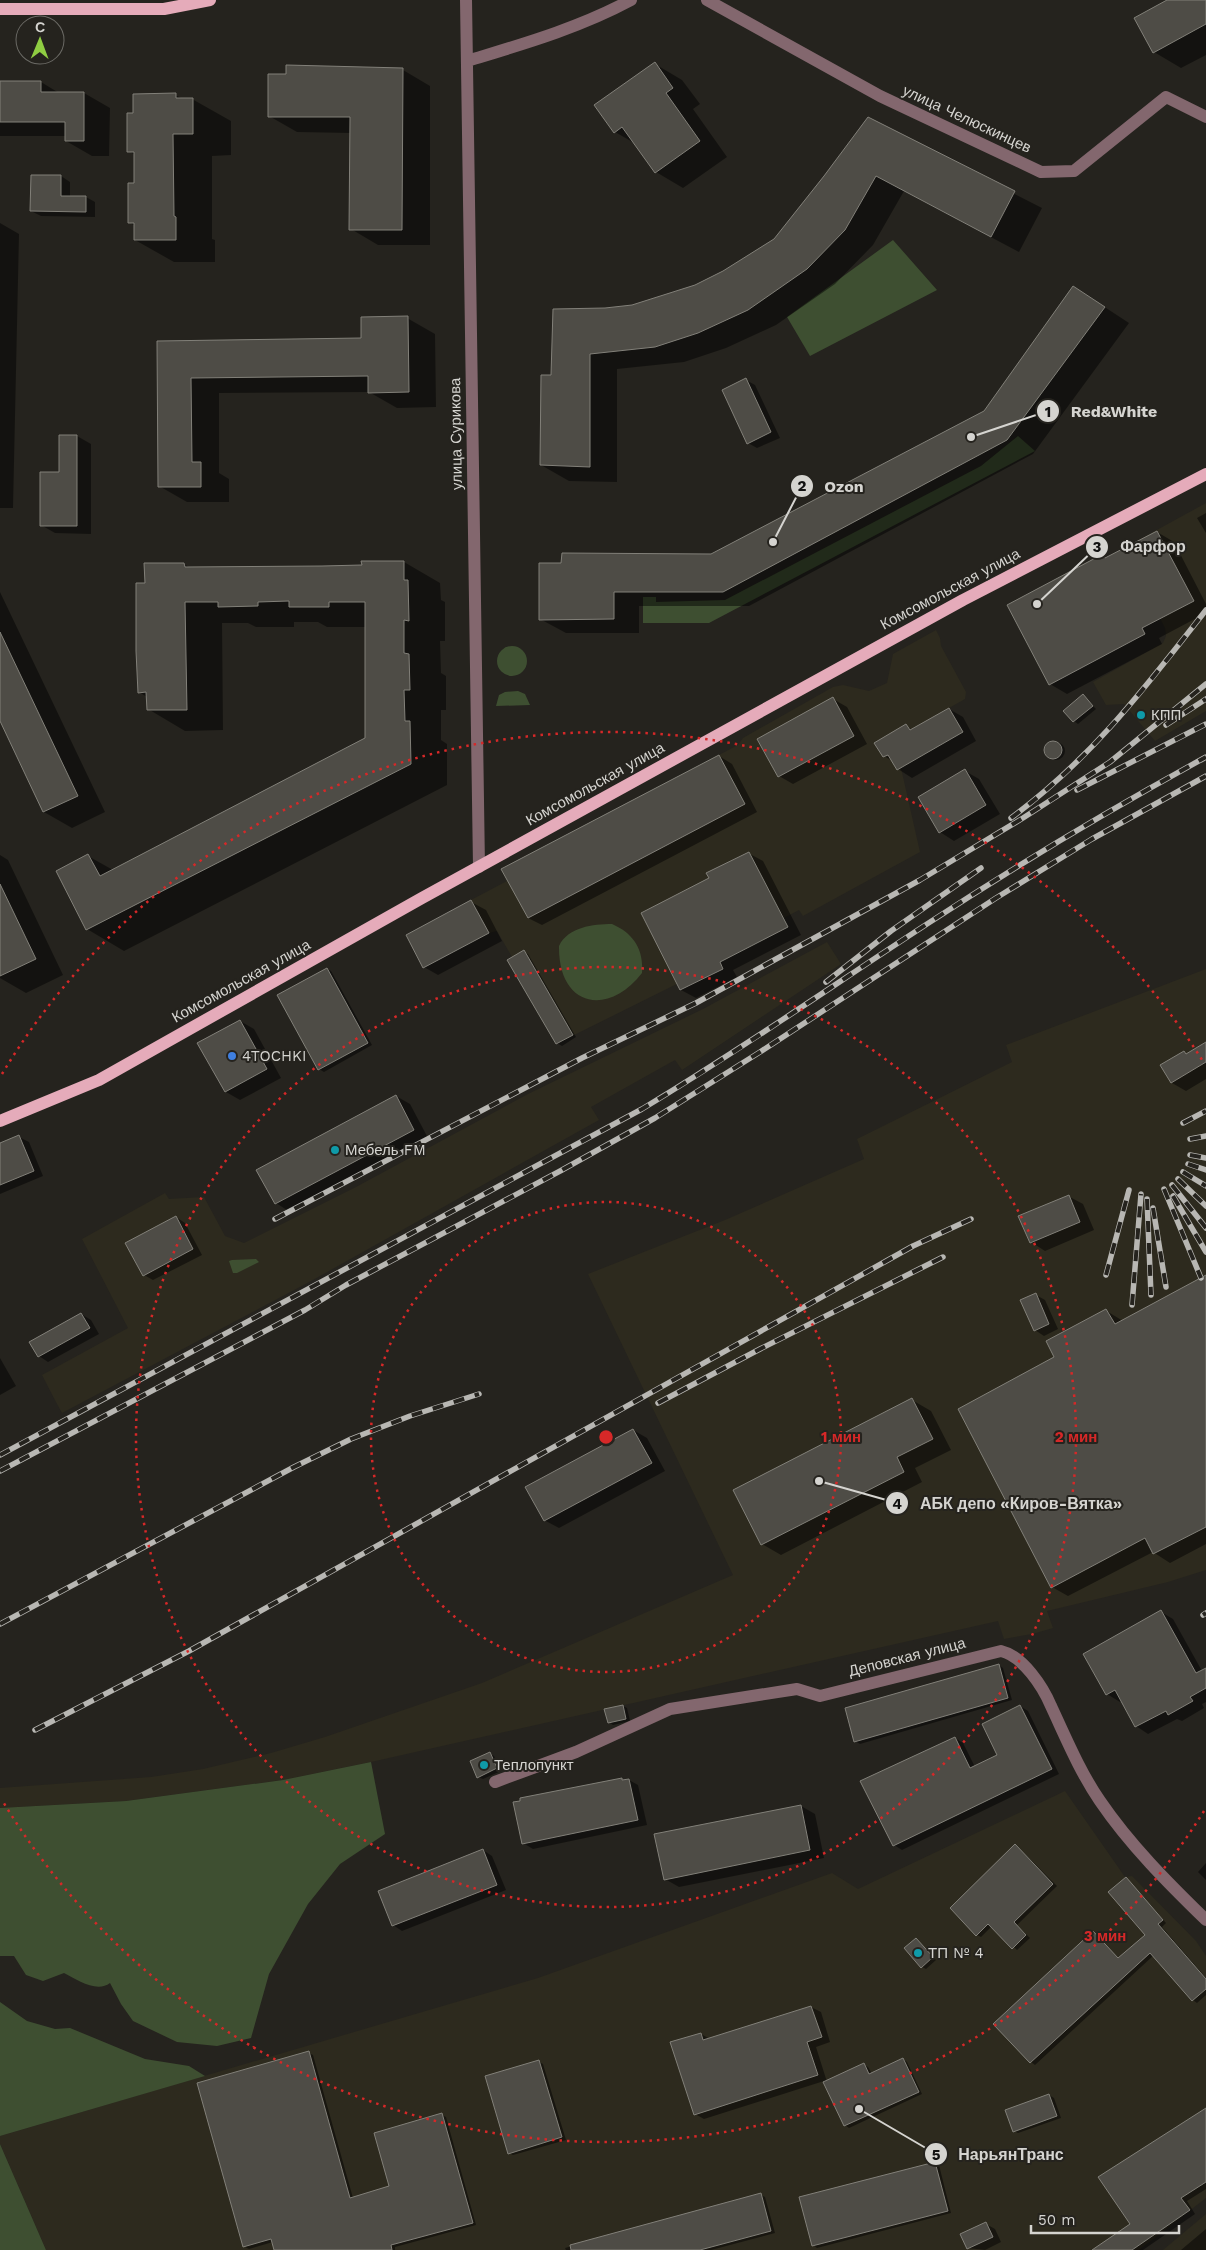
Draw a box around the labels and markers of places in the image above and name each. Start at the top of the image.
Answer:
callout: Red&White [1035,396,1167,427]
callout: Ozon [789,471,874,502]
callout: Фарфор [1085,531,1195,562]
place label: КПП [1151,706,1181,724]
marker: КПП [1135,709,1147,721]
place label: 4TOCHKI [242,1047,306,1065]
marker: 4TOCHKI [226,1050,238,1062]
place label: Мебель FM [345,1141,426,1159]
marker: Мебель FM [329,1144,341,1156]
centre of rings [597,1428,615,1446]
callout: АБК депо «Киров-Вятка» [885,1488,1132,1519]
place label: Теплопункт [494,1756,574,1774]
marker: Теплопункт [478,1759,490,1771]
place label: ТП № 4 [928,1944,984,1962]
marker: ТП № 4 [912,1947,924,1959]
callout: НарьянТранс [923,2139,1073,2170]

